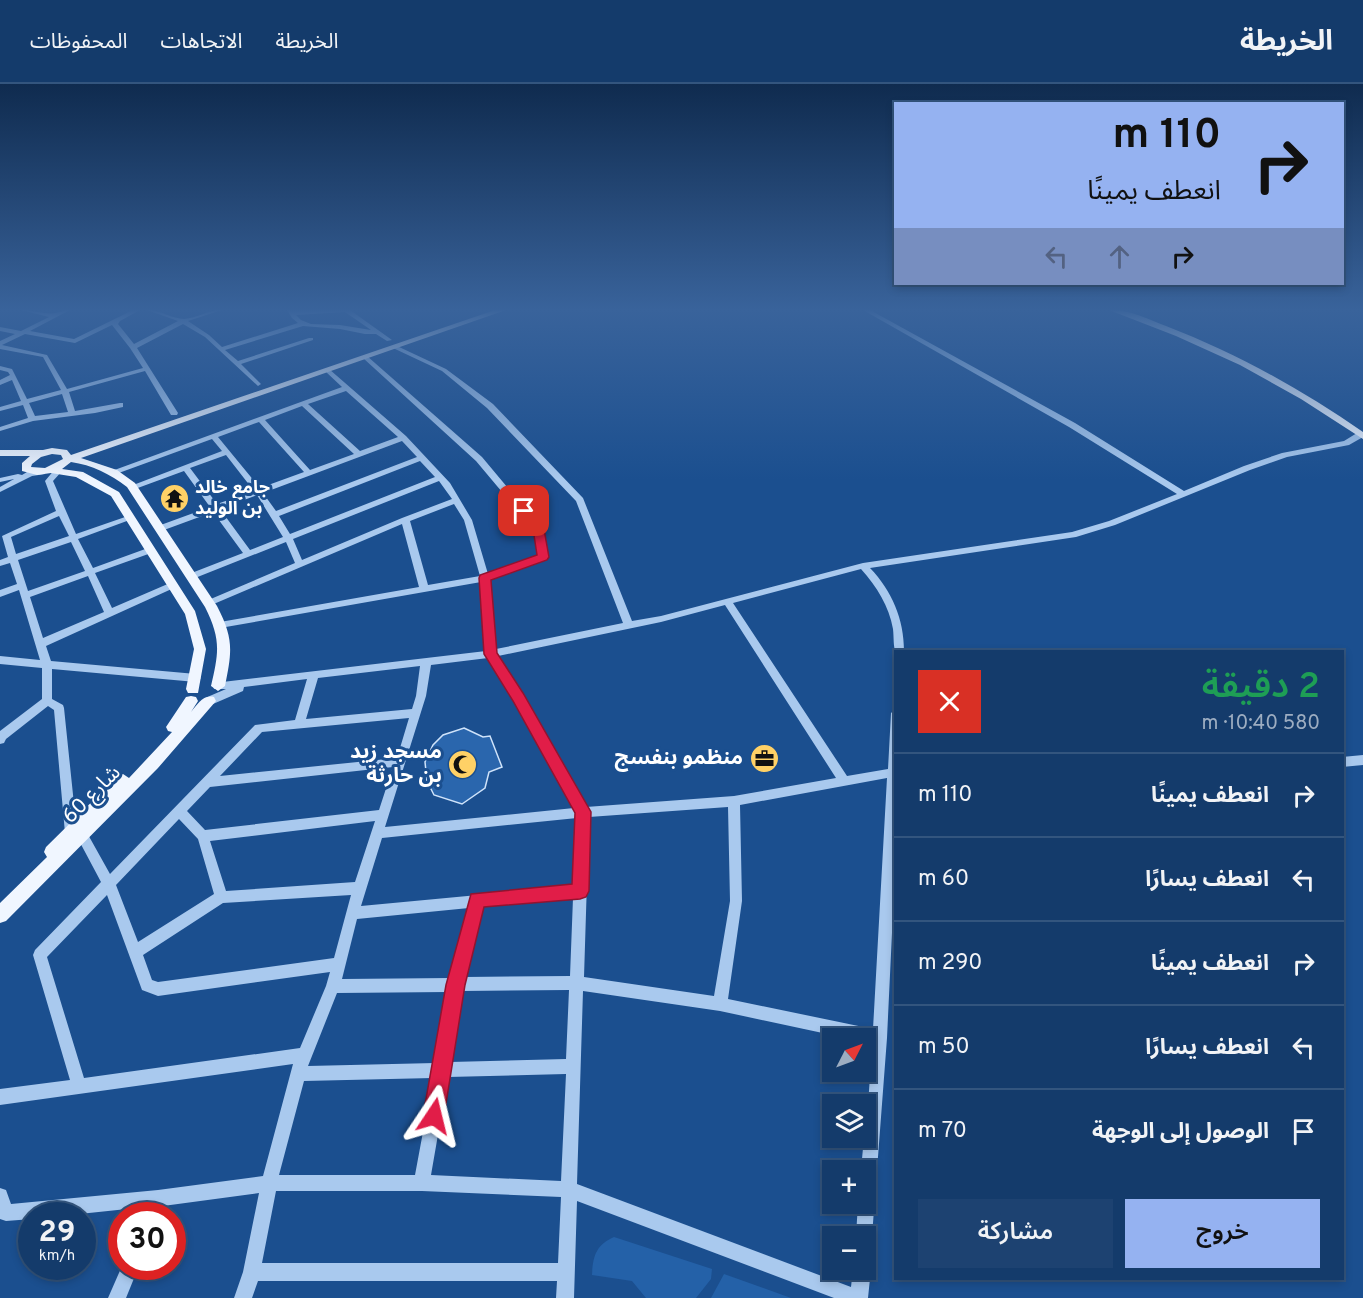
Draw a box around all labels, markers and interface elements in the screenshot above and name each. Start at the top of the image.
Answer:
text: الخريطة [1240,25,1333,61]
text: المحفوظات [30,29,127,56]
text: الاتجاهات [160,29,242,56]
text: الخريطة [275,29,338,56]
text: 110 m [1112,110,1221,163]
icon: right [1242,126,1320,204]
text: انعطف يمينًا [1087,175,1221,209]
icon: left [1040,240,1073,273]
icon: ahead [1103,240,1136,273]
icon: right [1166,240,1199,273]
place label: جامع خالد بن الوليد [195,477,270,521]
temple icon: جامع خالد بن الوليد [158,482,190,514]
pin [498,485,549,536]
icon: arrive [507,494,540,527]
text: 2 دقيقة [1202,665,1320,711]
button: close [918,670,981,733]
text: 580 m · 10:40 [1202,711,1320,737]
place label: مسجد زيد بن حارثة [350,739,442,790]
office icon: منظمو بنفسج [748,742,780,774]
place label: منظمو بنفسج [615,745,743,772]
mosque icon: مسجد زيد بن حارثة [447,748,479,780]
street label: شارع 60 [57,760,127,830]
icon: right [1287,779,1320,812]
text: 110 m [918,782,972,809]
text: انعطف يمينًا [1151,783,1269,810]
icon: left [1287,863,1320,896]
text: 60 m [918,866,969,893]
text: انعطف يسارًا [1145,867,1269,894]
icon: right [1287,947,1320,980]
text: 290 m [918,950,982,977]
text: انعطف يمينًا [1151,951,1269,978]
north arrow [822,1028,876,1082]
map controls [822,1028,876,1280]
icon: left [1287,1031,1320,1064]
text: 50 m [918,1034,970,1061]
text: انعطف يسارًا [1145,1035,1269,1062]
position arrow [402,1084,466,1148]
button: layers [822,1094,876,1148]
icon: arrive [1287,1115,1320,1148]
text: 70 m [918,1118,967,1145]
text: الوصول إلى الوجهة [1092,1119,1269,1146]
button: + [822,1160,876,1214]
button: مشاركة [918,1199,1113,1268]
button: خروج [1125,1199,1320,1268]
speed limit sign: 30 [108,1202,186,1280]
text: 29 [39,1215,75,1252]
button: − [822,1226,876,1280]
text: km/h [39,1247,75,1266]

